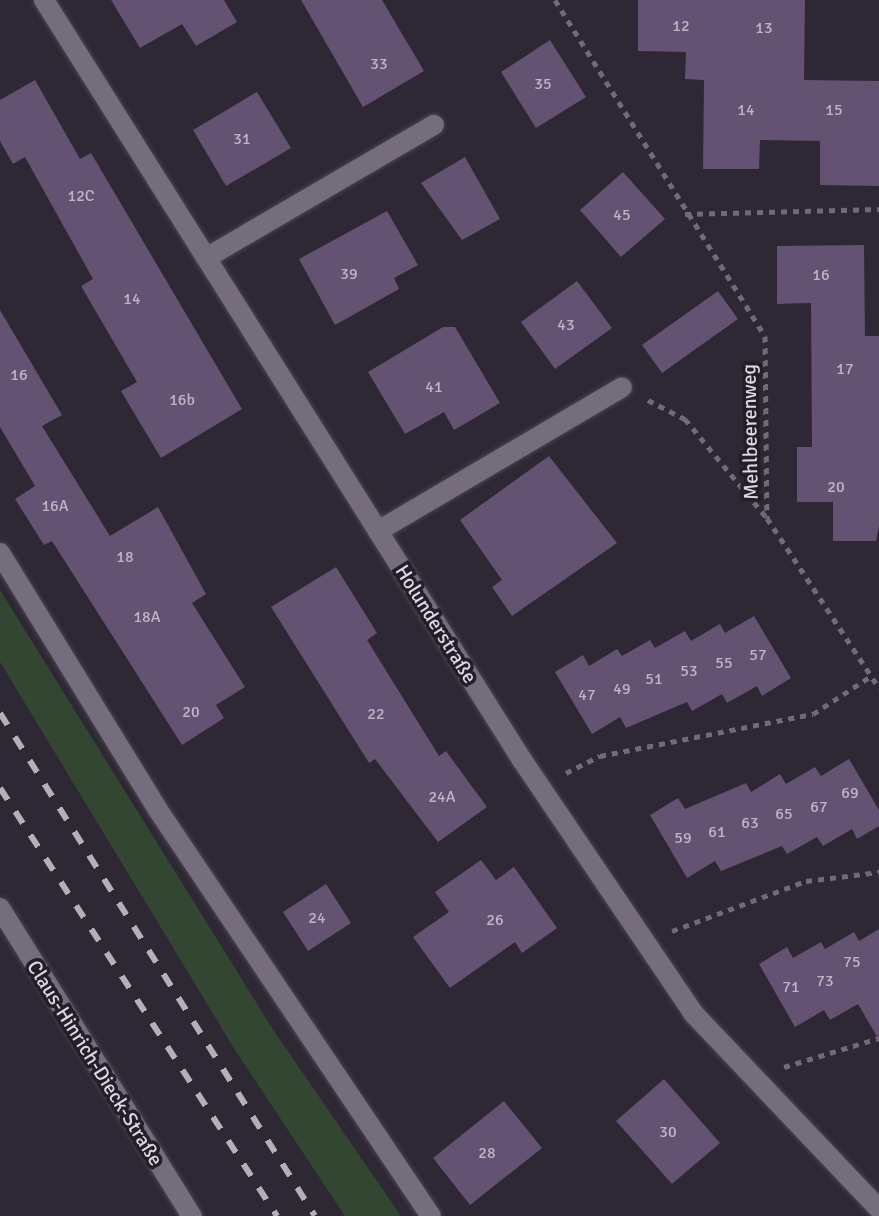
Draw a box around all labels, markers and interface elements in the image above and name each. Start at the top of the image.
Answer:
house number: 12 [672,16,690,36]
house number: 13 [755,18,773,38]
house number: 33 [370,54,388,74]
house number: 35 [534,74,552,94]
house number: 14 [737,100,755,120]
house number: 15 [825,100,843,120]
house number: 31 [233,129,251,149]
house number: 12C [68,186,94,206]
house number: 45 [613,205,631,225]
house number: 39 [340,264,358,284]
house number: 16 [812,265,830,285]
house number: 14 [123,289,141,309]
house number: 43 [557,315,575,335]
house number: 17 [836,359,854,379]
street label: Mehlbeerenweg [737,364,763,500]
house number: 16 [10,365,28,385]
house number: 41 [425,377,443,397]
house number: 16b [169,390,195,410]
house number: 20 [827,477,845,497]
house number: 16A [41,496,69,516]
house number: 18 [116,547,134,567]
street label: Holunderstraße [390,560,482,688]
house number: 18A [133,607,161,627]
house number: 57 [749,645,767,665]
house number: 55 [715,653,733,673]
house number: 53 [680,661,698,681]
house number: 51 [645,669,663,689]
house number: 49 [613,679,631,699]
house number: 47 [578,685,596,705]
house number: 20 [182,702,200,722]
house number: 22 [367,704,385,724]
house number: 69 [841,783,859,803]
house number: 24A [428,787,456,807]
house number: 67 [810,797,828,817]
house number: 65 [775,804,793,824]
house number: 63 [741,813,759,833]
house number: 61 [708,822,726,842]
house number: 59 [674,828,692,848]
house number: 24 [308,908,326,928]
house number: 26 [486,910,504,930]
house number: 75 [843,952,861,972]
street label: Claus-Hinrich-Dieck-Straße [22,956,168,1170]
house number: 73 [816,971,834,991]
house number: 71 [782,977,800,997]
house number: 30 [659,1122,677,1142]
house number: 28 [478,1143,496,1163]

